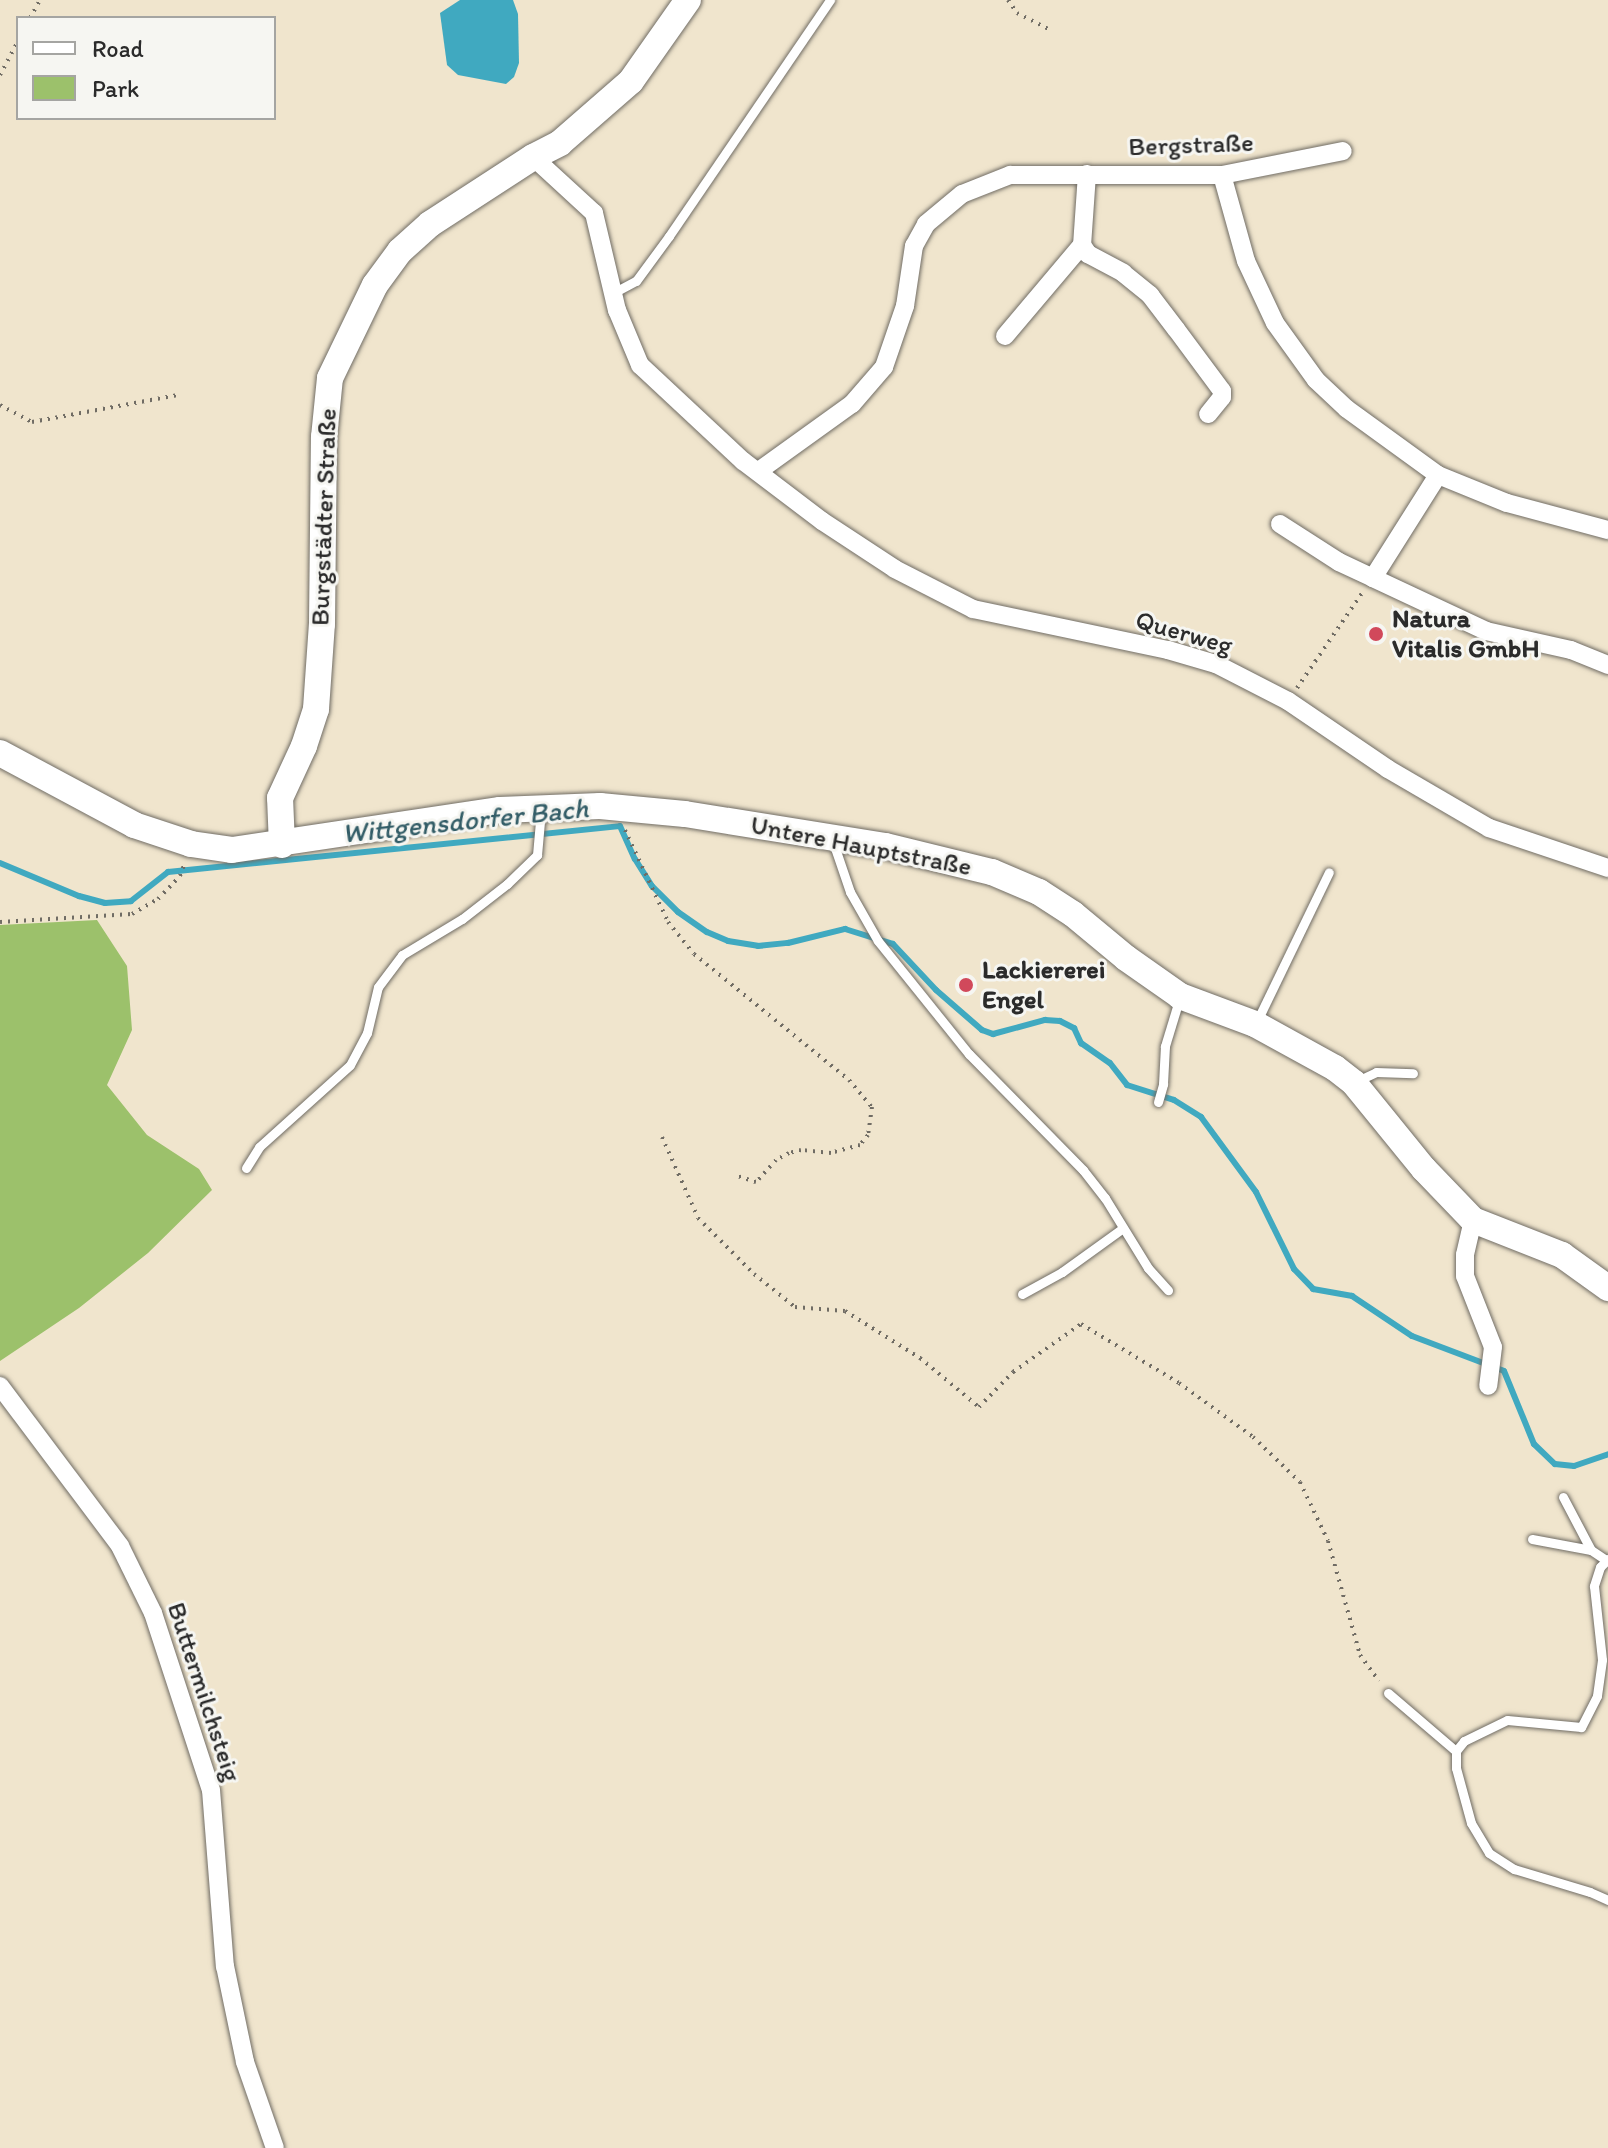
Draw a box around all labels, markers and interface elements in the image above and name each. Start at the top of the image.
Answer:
legend [16,16,276,120]
text: Road [92,34,144,63]
text: Park [92,74,139,103]
street label: Bergstraße [1128,127,1254,163]
street label: Burgstädter Straße [305,408,343,626]
place label: Natura Vitalis GmbH [1392,603,1539,664]
street label: Querweg [1132,604,1236,662]
marker: Natura Vitalis GmbH [1367,625,1385,643]
water label: Wittgensdorfer Bach [340,790,590,850]
street label: Untere Hauptstraße [748,809,974,883]
place label: Lackiererei Engel [982,954,1105,1016]
marker: Lackiererei Engel [957,976,975,994]
street label: Buttermilchsteig [160,1599,248,1785]

